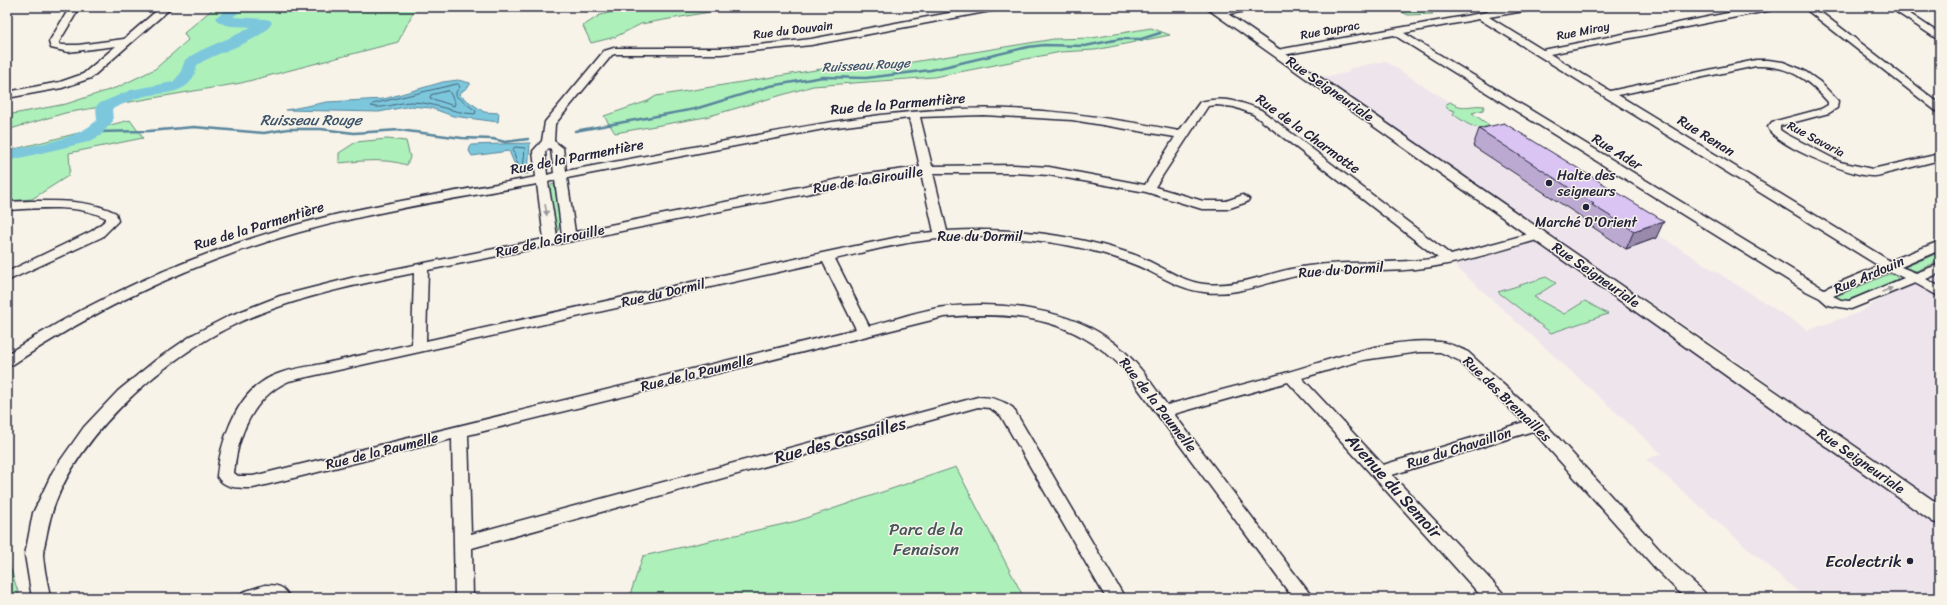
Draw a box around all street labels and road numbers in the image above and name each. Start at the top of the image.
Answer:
street label: Rue du Douvain [752,14,835,46]
street label: Rue Duprac [1299,14,1361,46]
street label: Rue Miray [1555,15,1612,47]
street label: Rue Seigneuriale [1281,49,1380,129]
street label: Rue de la Parmentière [830,86,966,122]
street label: Rue de la Charmotte [1250,87,1366,181]
street label: Rue Renan [1672,108,1740,164]
street label: Rue Savaria [1783,115,1849,163]
street label: Rue Ader [1587,127,1648,178]
street label: Rue de la Parmentière [508,132,646,182]
street label: Rue de la Girouille [811,159,925,201]
street label: Rue de la Parmentière [191,194,327,258]
street label: Rue de la Girouille [493,217,607,265]
street label: Rue du Dormil [937,224,1024,249]
street label: Rue Seigneuriale [1547,235,1646,315]
street label: Rue Ardouin [1830,249,1909,301]
street label: Rue du Dormil [1298,254,1385,285]
street label: Rue du Dormil [619,271,708,315]
street label: Rue de la Paumelle [638,347,756,399]
street label: Rue des Bremailles [1457,350,1558,449]
street label: Rue de la Paumelle [1113,352,1203,458]
street label: Rue des Cassailles [771,408,909,472]
street label: Rue du Chavaillon [1403,420,1515,476]
street label: Rue Seigneuriale [1812,421,1911,501]
street label: Rue de la Paumelle [323,425,441,477]
street label: Avenue du Semoir [1337,426,1451,546]

